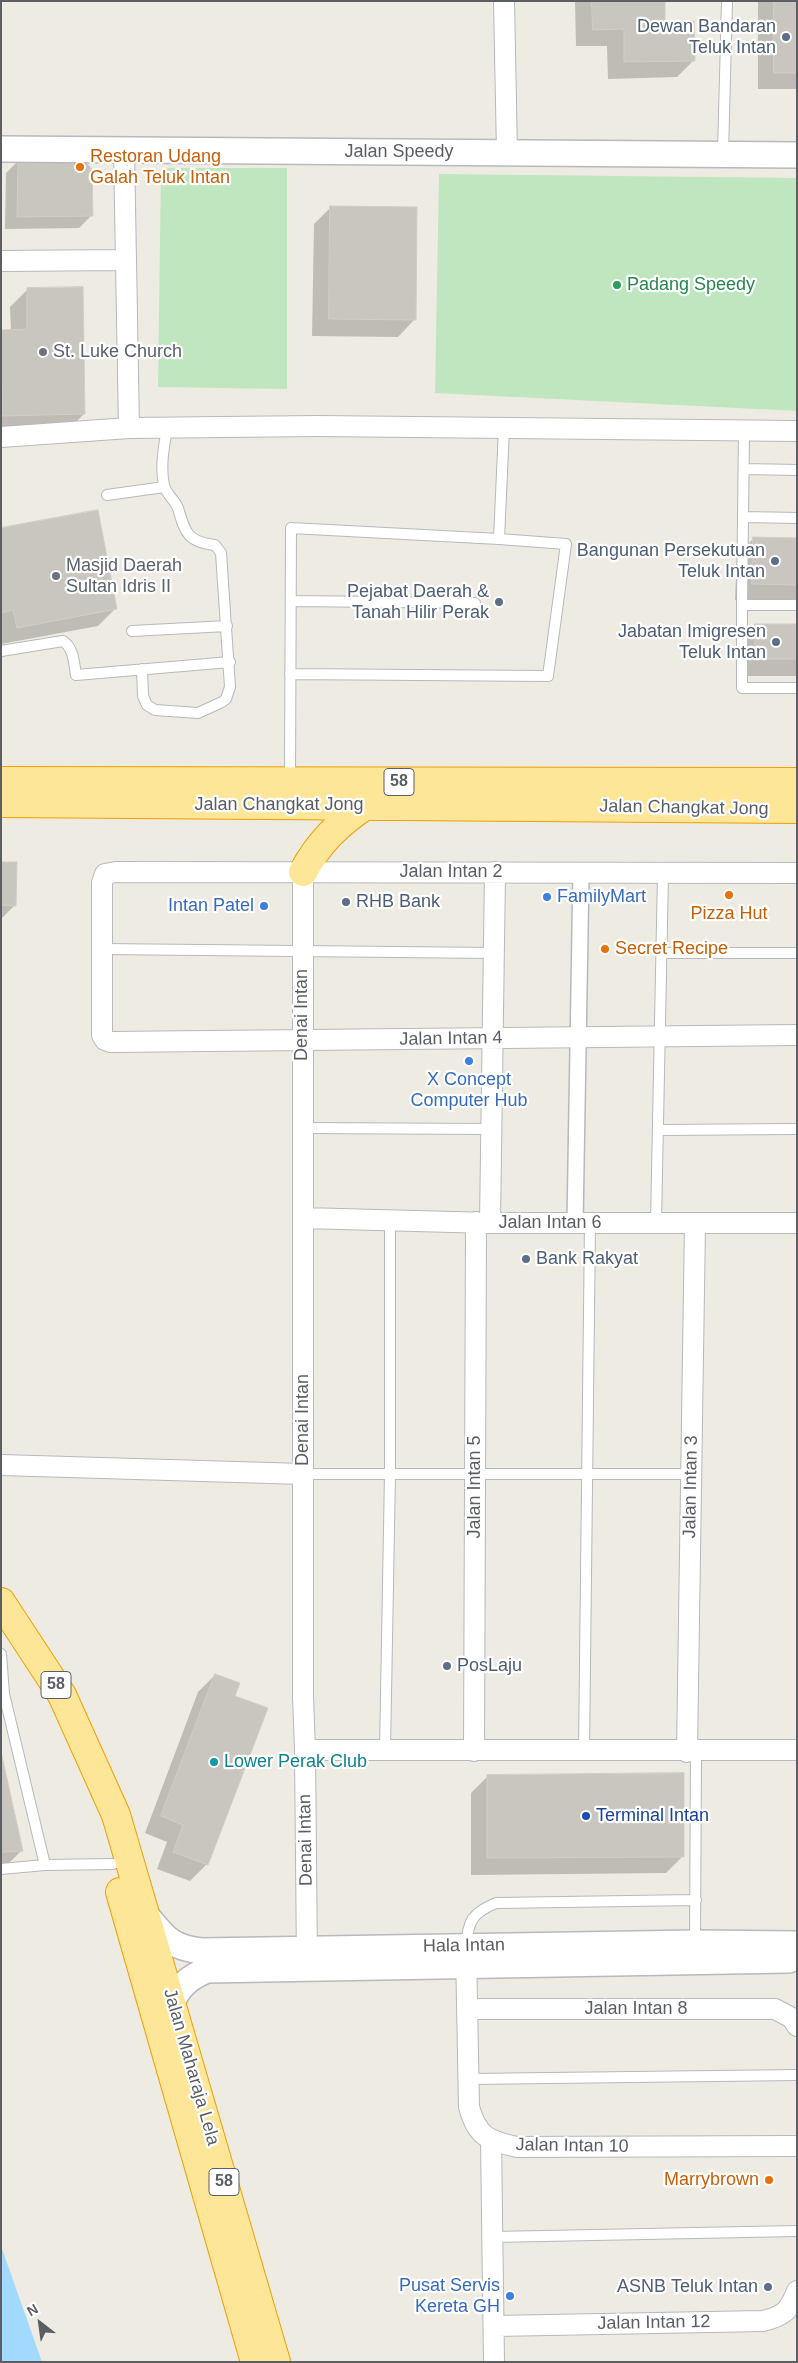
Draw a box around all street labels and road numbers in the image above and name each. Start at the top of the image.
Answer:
street label: Jalan Speedy [344,141,454,163]
road number: 58 [384,769,414,796]
street label: Jalan Changkat Jong [194,794,364,816]
street label: Jalan Changkat Jong [599,796,769,820]
street label: Jalan Intan 2 [399,861,503,883]
street label: Denai Intan [291,969,313,1061]
street label: Jalan Intan 4 [399,1027,503,1051]
street label: Jalan Intan 6 [498,1212,602,1234]
street label: Denai Intan [292,1374,314,1466]
street label: Jalan Intan 5 [464,1435,486,1539]
street label: Jalan Intan 3 [679,1435,703,1539]
road number: 58 [41,1672,71,1698]
street label: Denai Intan [294,1794,318,1886]
street label: Hala Intan [423,1934,505,1958]
street label: Jalan Maharaja Lela [158,1986,224,2148]
street label: Jalan Intan 8 [584,1998,688,2020]
street label: Jalan Intan 10 [515,2134,629,2158]
road number: 58 [209,2168,239,2196]
street label: Jalan Intan 12 [597,2311,711,2335]

